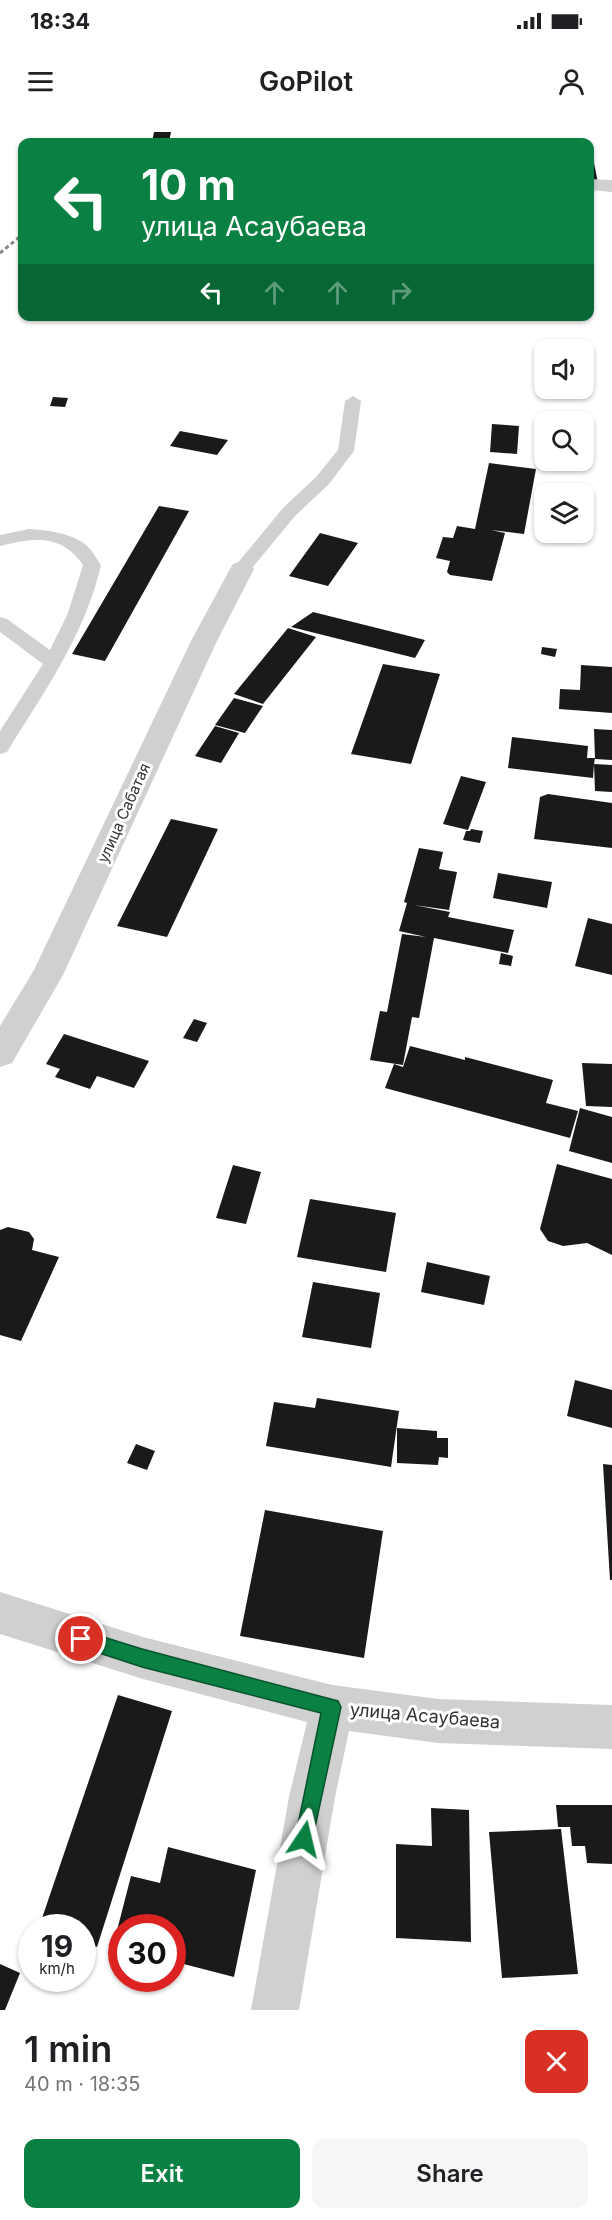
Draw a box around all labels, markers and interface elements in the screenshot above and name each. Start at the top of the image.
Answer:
text: 18:34 [30,8,90,34]
icon: menu [24,65,57,98]
text: GoPilot [259,65,353,98]
icon: person [555,65,588,98]
text: 10 m [141,159,236,210]
icon: left [42,162,120,240]
text: улица Асаубаева [141,210,367,243]
icon: left [195,276,228,309]
icon: ahead [258,276,291,309]
icon: ahead [321,276,354,309]
icon: right [384,276,417,309]
map controls [534,339,594,543]
button: sound [534,339,594,399]
button: search [534,411,594,471]
button: layers [534,483,594,543]
street label: улица Сабатая [93,760,154,866]
pin [55,1613,106,1664]
icon: arrive [64,1622,97,1655]
street label: улица Асаубаева [349,1698,501,1733]
position arrow [272,1807,336,1871]
speed limit sign: 30 [108,1914,186,1992]
text: 19 [41,1928,73,1964]
text: km/h [39,1959,75,1978]
text: 1 min [24,2027,112,2071]
button: close [525,2030,588,2093]
text: 40 m · 18:35 [24,2072,140,2096]
button: Exit [24,2139,300,2208]
button: Share [312,2139,588,2208]

